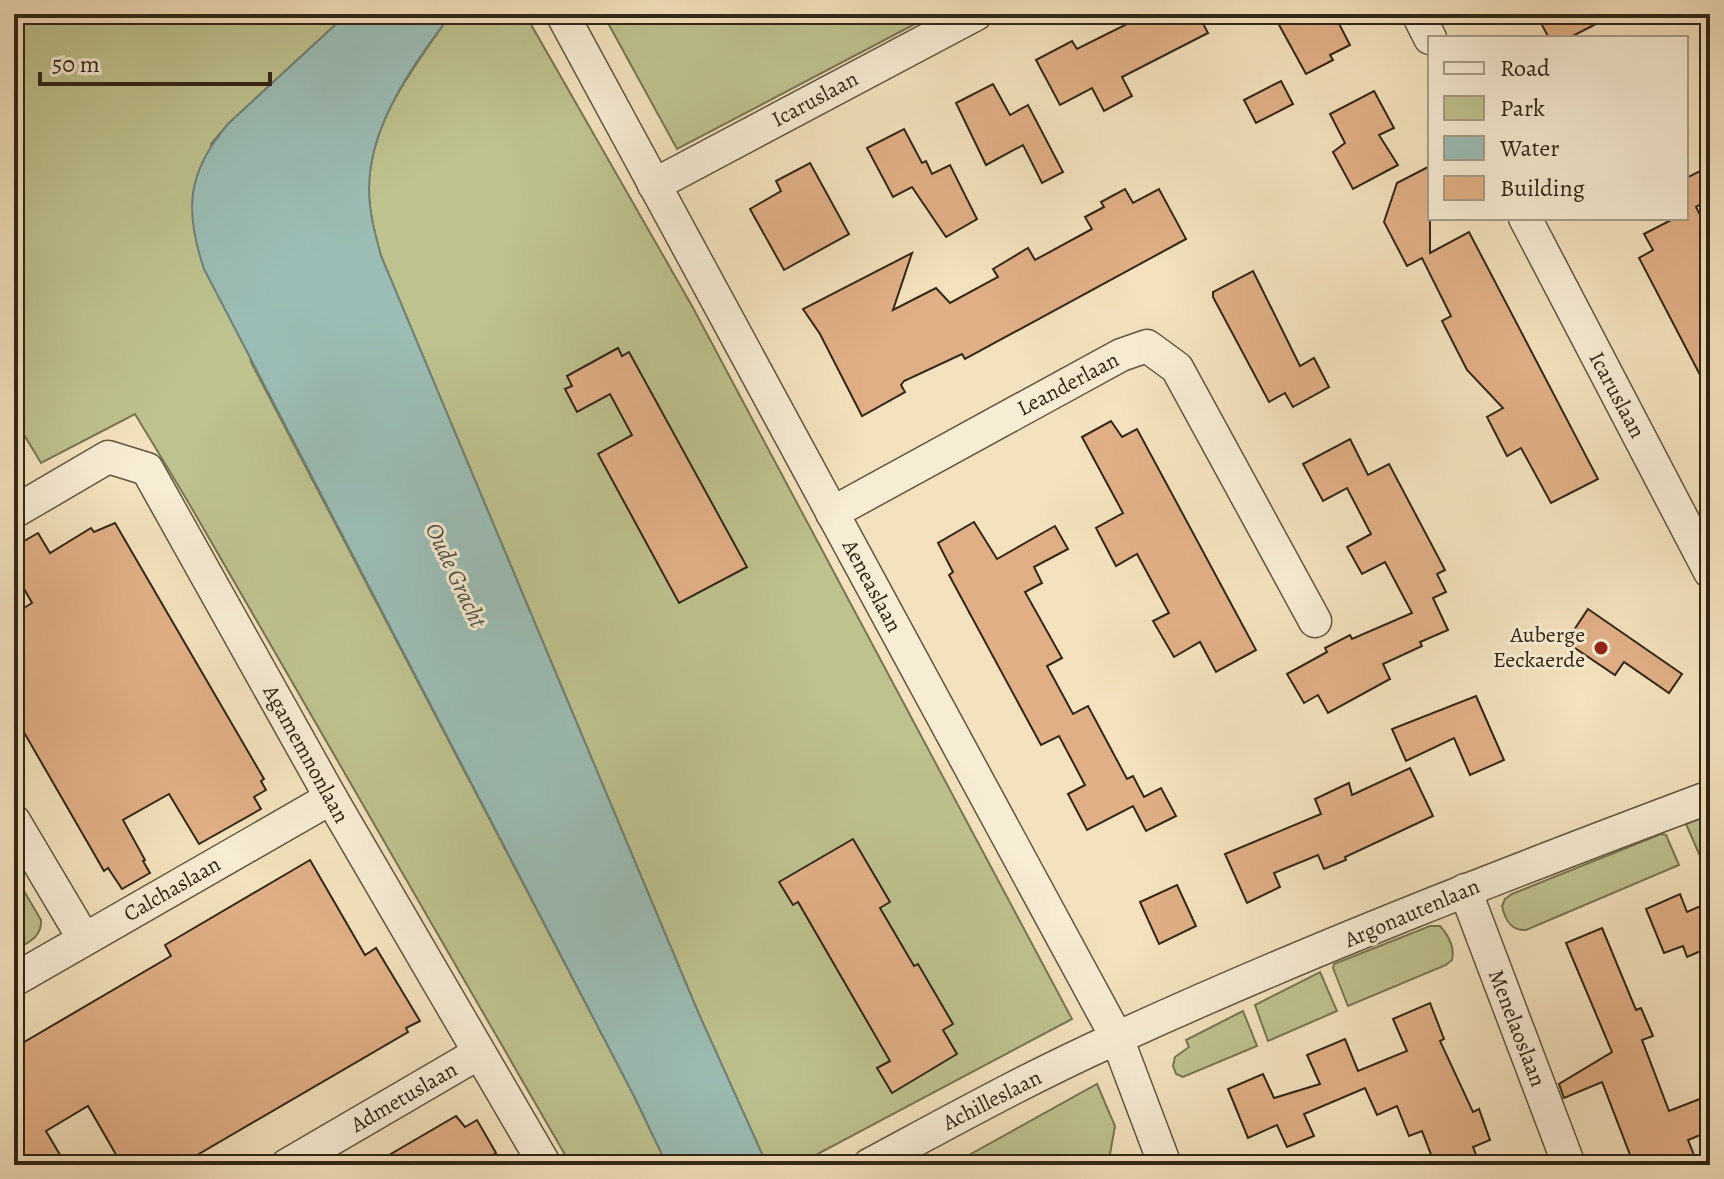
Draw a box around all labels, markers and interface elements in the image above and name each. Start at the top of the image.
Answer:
scale bar [40,36,270,86]
legend [1428,36,1688,220]
text: 50 m [52,48,100,80]
text: Road [1500,52,1550,84]
street label: Icaruslaan [766,64,864,134]
text: Park [1500,92,1545,124]
text: Water [1499,132,1560,164]
text: Building [1500,172,1585,204]
street label: Leanderlaan [1012,345,1124,423]
street label: Icaruslaan [1582,346,1652,444]
water label: Oude Gracht [418,517,495,634]
street label: Aeneaslaan [835,533,909,638]
place label: Auberge Eeckaerde [1493,620,1585,675]
marker: Auberge Eeckaerde [1592,639,1610,657]
street label: Agamemnonlaan [255,679,356,828]
street label: Calchaslaan [118,849,226,929]
street label: Argonautenlaan [1339,871,1484,955]
street label: Menelaoslaan [1481,965,1553,1091]
street label: Admetuslaan [344,1054,463,1140]
street label: Achilleslaan [937,1062,1047,1138]

